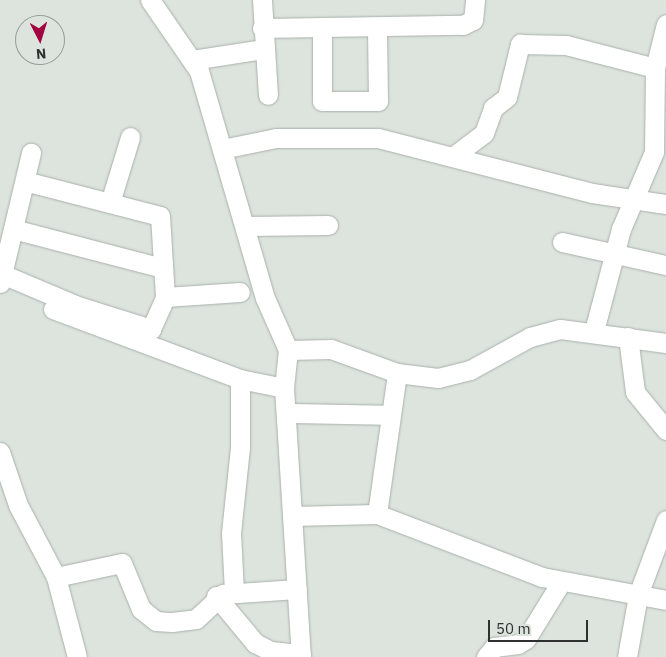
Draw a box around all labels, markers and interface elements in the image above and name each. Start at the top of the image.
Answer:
north arrow [15,15,65,65]
text: N [35,45,47,63]
scale bar [491,610,591,642]
text: 50 m [496,619,531,638]

